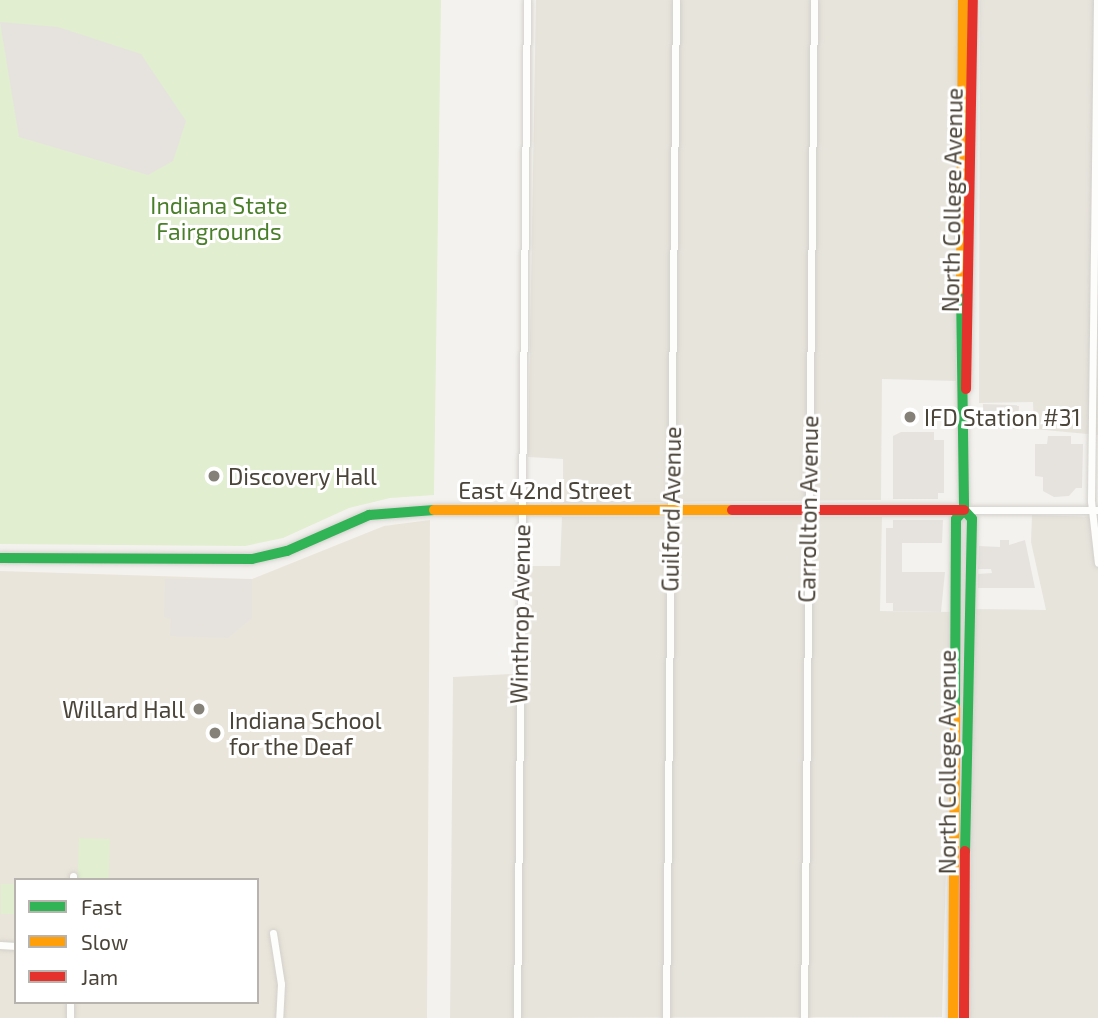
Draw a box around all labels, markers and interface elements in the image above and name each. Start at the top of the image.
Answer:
street label: North College Avenue [936,87,968,313]
park label: Indiana State Fairgrounds [150,191,288,245]
place label: IFD Station #31 [924,403,1081,431]
marker: IFD Station #31 [902,409,918,425]
street label: Carrollton Avenue [793,415,823,603]
street label: Guilford Avenue [656,426,686,592]
place label: Discovery Hall [228,462,377,490]
marker: Discovery Hall [206,468,222,484]
street label: East 42nd Street [458,476,632,504]
street label: Winthrop Avenue [505,524,535,704]
street label: North College Avenue [933,649,961,875]
place label: Willard Hall [62,695,185,723]
marker: Willard Hall [191,701,207,717]
place label: Indiana School for the Deaf [229,706,381,760]
marker: Indiana School for the Deaf [207,725,223,741]
legend [14,878,259,1004]
text: Fast [81,894,122,919]
text: Slow [81,929,128,954]
text: Jam [81,964,118,989]

